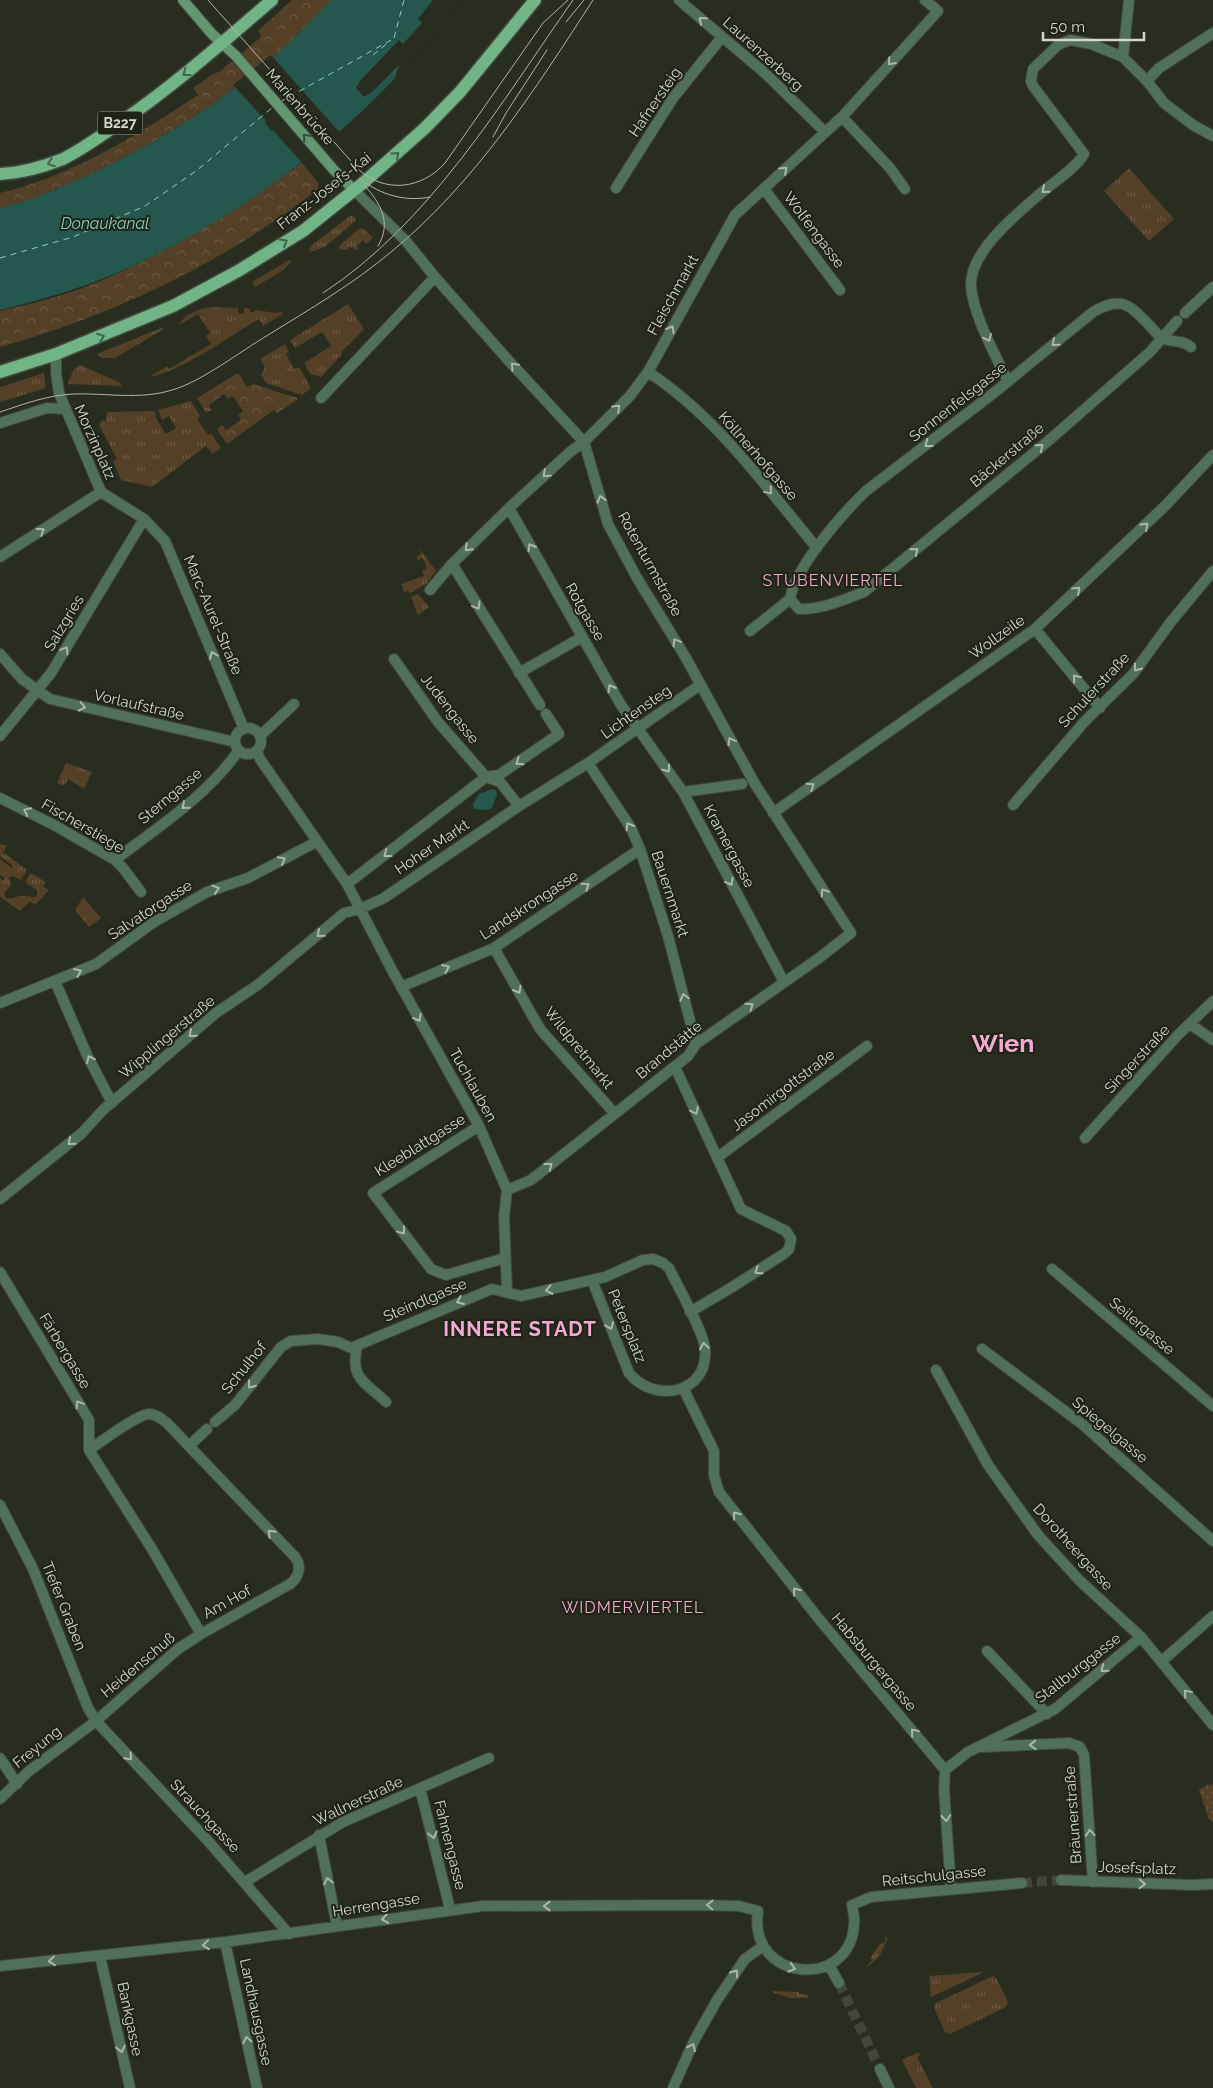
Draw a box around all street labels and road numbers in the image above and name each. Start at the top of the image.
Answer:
street label: Laurenzerberg [719,13,807,95]
street label: Hafnersteig [625,64,685,140]
street label: Marienbrücke [262,65,338,149]
road number: B227 [98,112,142,134]
street label: Franz-Josefs-Kai [273,149,375,233]
street label: Wolfengasse [780,188,849,272]
street label: Fleischmarkt [643,252,703,338]
street label: Sonnenfelsgasse [906,358,1010,446]
street label: Morzinplatz [70,402,120,482]
street label: Köllnerhofgasse [714,408,802,504]
street label: Bäckerstraße [966,419,1048,491]
street label: Rotenturmstraße [614,509,686,619]
street label: Marc-Aurel-Straße [180,553,246,678]
street label: Rotgasse [561,580,609,644]
street label: Salzgries [40,592,88,654]
street label: Wollzeile [966,611,1028,663]
street label: Schulerstraße [1055,649,1133,731]
street label: Judengasse [417,670,483,748]
street label: Lichtensteg [597,681,675,743]
street label: Vorlaufstraße [92,686,186,724]
street label: Sterngasse [135,764,206,828]
street label: Fischerstiege [38,795,128,857]
street label: Kramergasse [700,801,758,891]
street label: Hoher Markt [391,816,473,878]
street label: Bauernmarkt [648,848,692,940]
street label: Landskrongasse [476,866,582,943]
street label: Salvatorgasse [105,876,196,944]
street label: Wipplingerstraße [115,992,219,1082]
street label: Wildpretmarkt [540,1003,618,1093]
street label: Brandstätte [632,1017,706,1083]
street label: Singerstraße [1101,1021,1173,1097]
street label: Tuchlauben [445,1045,501,1125]
street label: Jasomirgottstraße [728,1045,838,1135]
street label: Kleeblattgasse [371,1110,469,1180]
street label: Steindlgasse [381,1274,470,1326]
street label: Petersplatz [604,1286,650,1366]
street label: Seilergasse [1106,1293,1179,1359]
street label: Färbergasse [35,1310,95,1392]
street label: Schulhof [218,1338,271,1398]
street label: Spiegelgasse [1068,1393,1152,1467]
street label: Dorotheergasse [1029,1500,1117,1594]
street label: Tiefer Graben [38,1559,90,1653]
street label: Am Hof [200,1581,255,1623]
street label: Habsburgergasse [828,1609,920,1715]
street label: Heidenschuß [97,1629,179,1701]
street label: Stallburggasse [1032,1629,1124,1707]
street label: Freyung [9,1722,65,1772]
street label: Bräunerstraße [1061,1765,1085,1864]
street label: Wallnerstraße [310,1772,406,1830]
street label: Strauchgasse [166,1775,244,1857]
street label: Fahnengasse [430,1798,470,1892]
street label: Josefsplatz [1098,1858,1176,1878]
street label: Reitschulgasse [881,1862,987,1890]
street label: Herrengasse [331,1889,421,1921]
street label: Landhausgasse [236,1957,276,2067]
street label: Bankgasse [113,1980,147,2058]

